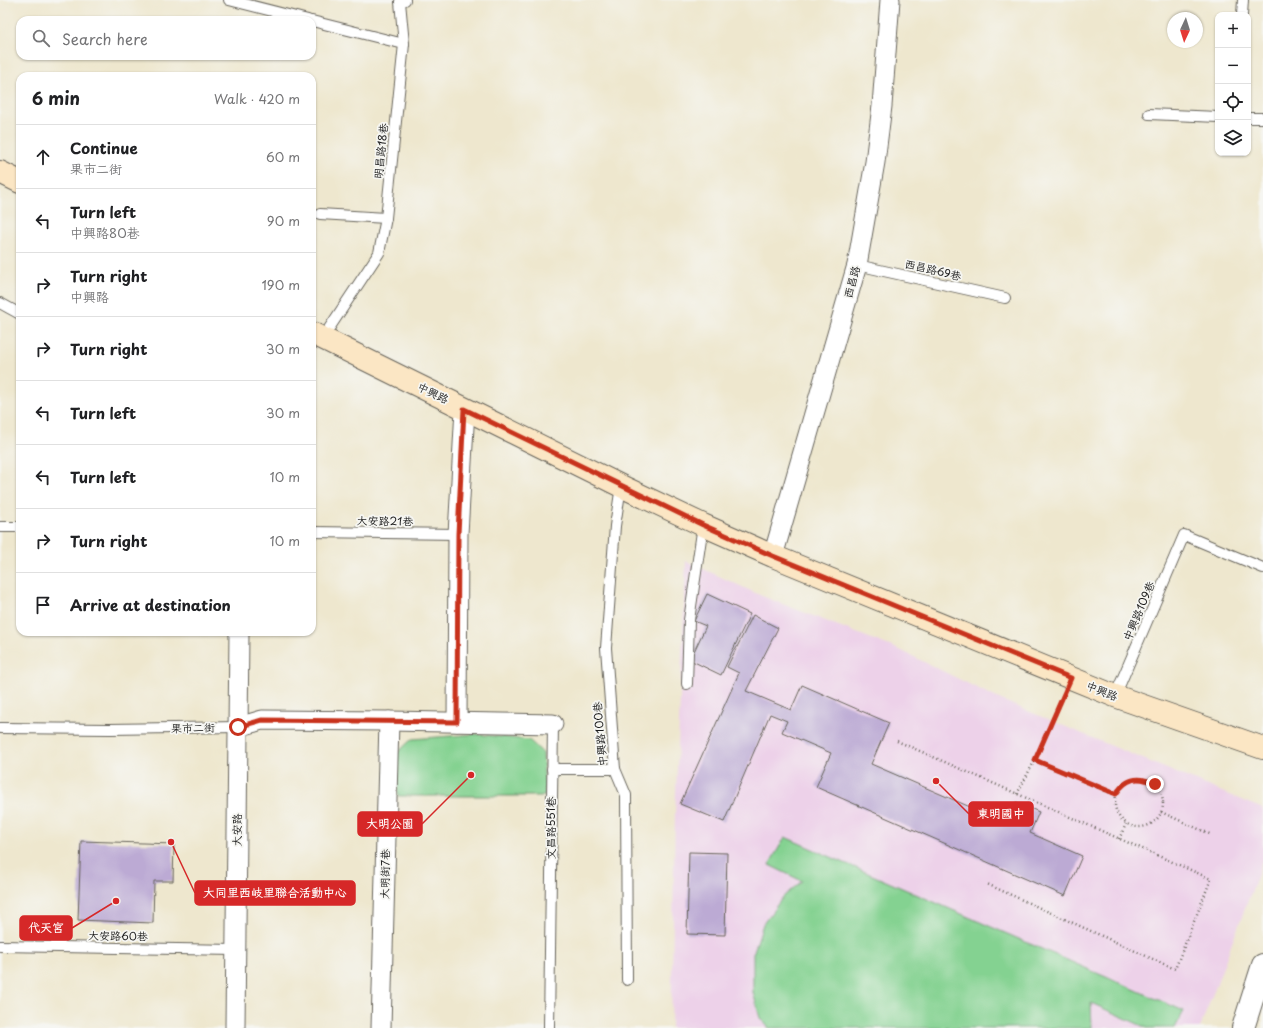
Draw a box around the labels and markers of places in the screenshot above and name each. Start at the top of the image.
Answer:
callout: 東明國中 [969,802,1033,826]
callout: 大明公園 [358,812,422,836]
callout: 大同里西岐里聯合活動中心 [195,881,355,905]
callout: 代天宮 [20,916,72,940]

